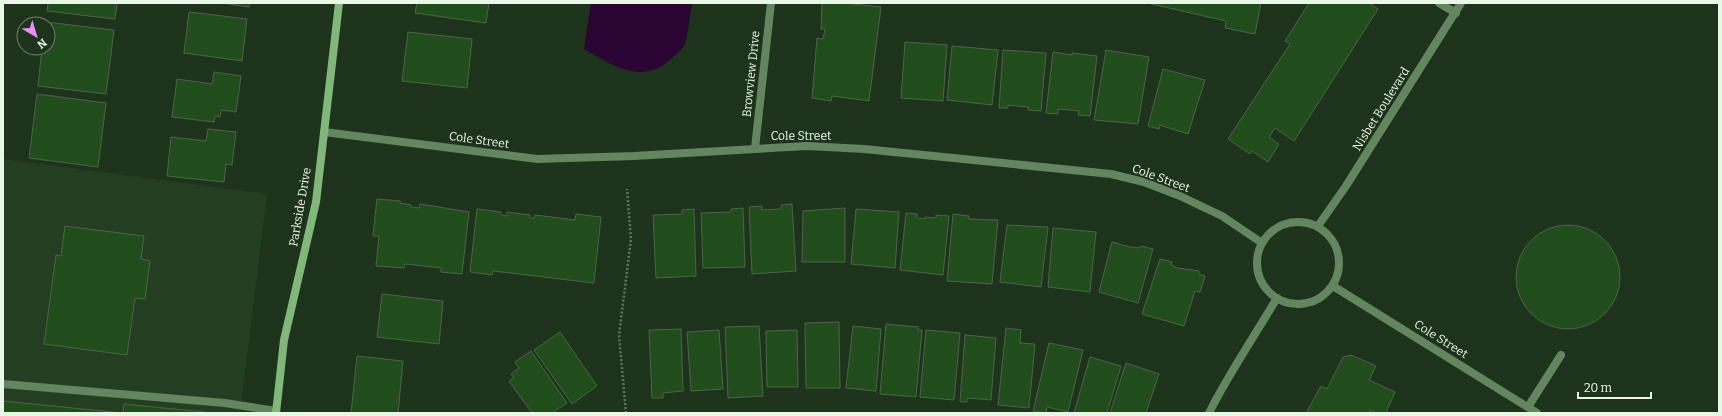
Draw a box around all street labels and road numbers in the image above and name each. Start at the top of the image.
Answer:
street label: Browview Drive [740,30,762,118]
street label: Nisbet Boulevard [1350,65,1412,153]
street label: Cole Street [448,129,511,151]
street label: Cole Street [771,129,832,143]
street label: Cole Street [1130,161,1192,195]
street label: Parkside Drive [286,166,314,248]
street label: Cole Street [1412,317,1471,361]

